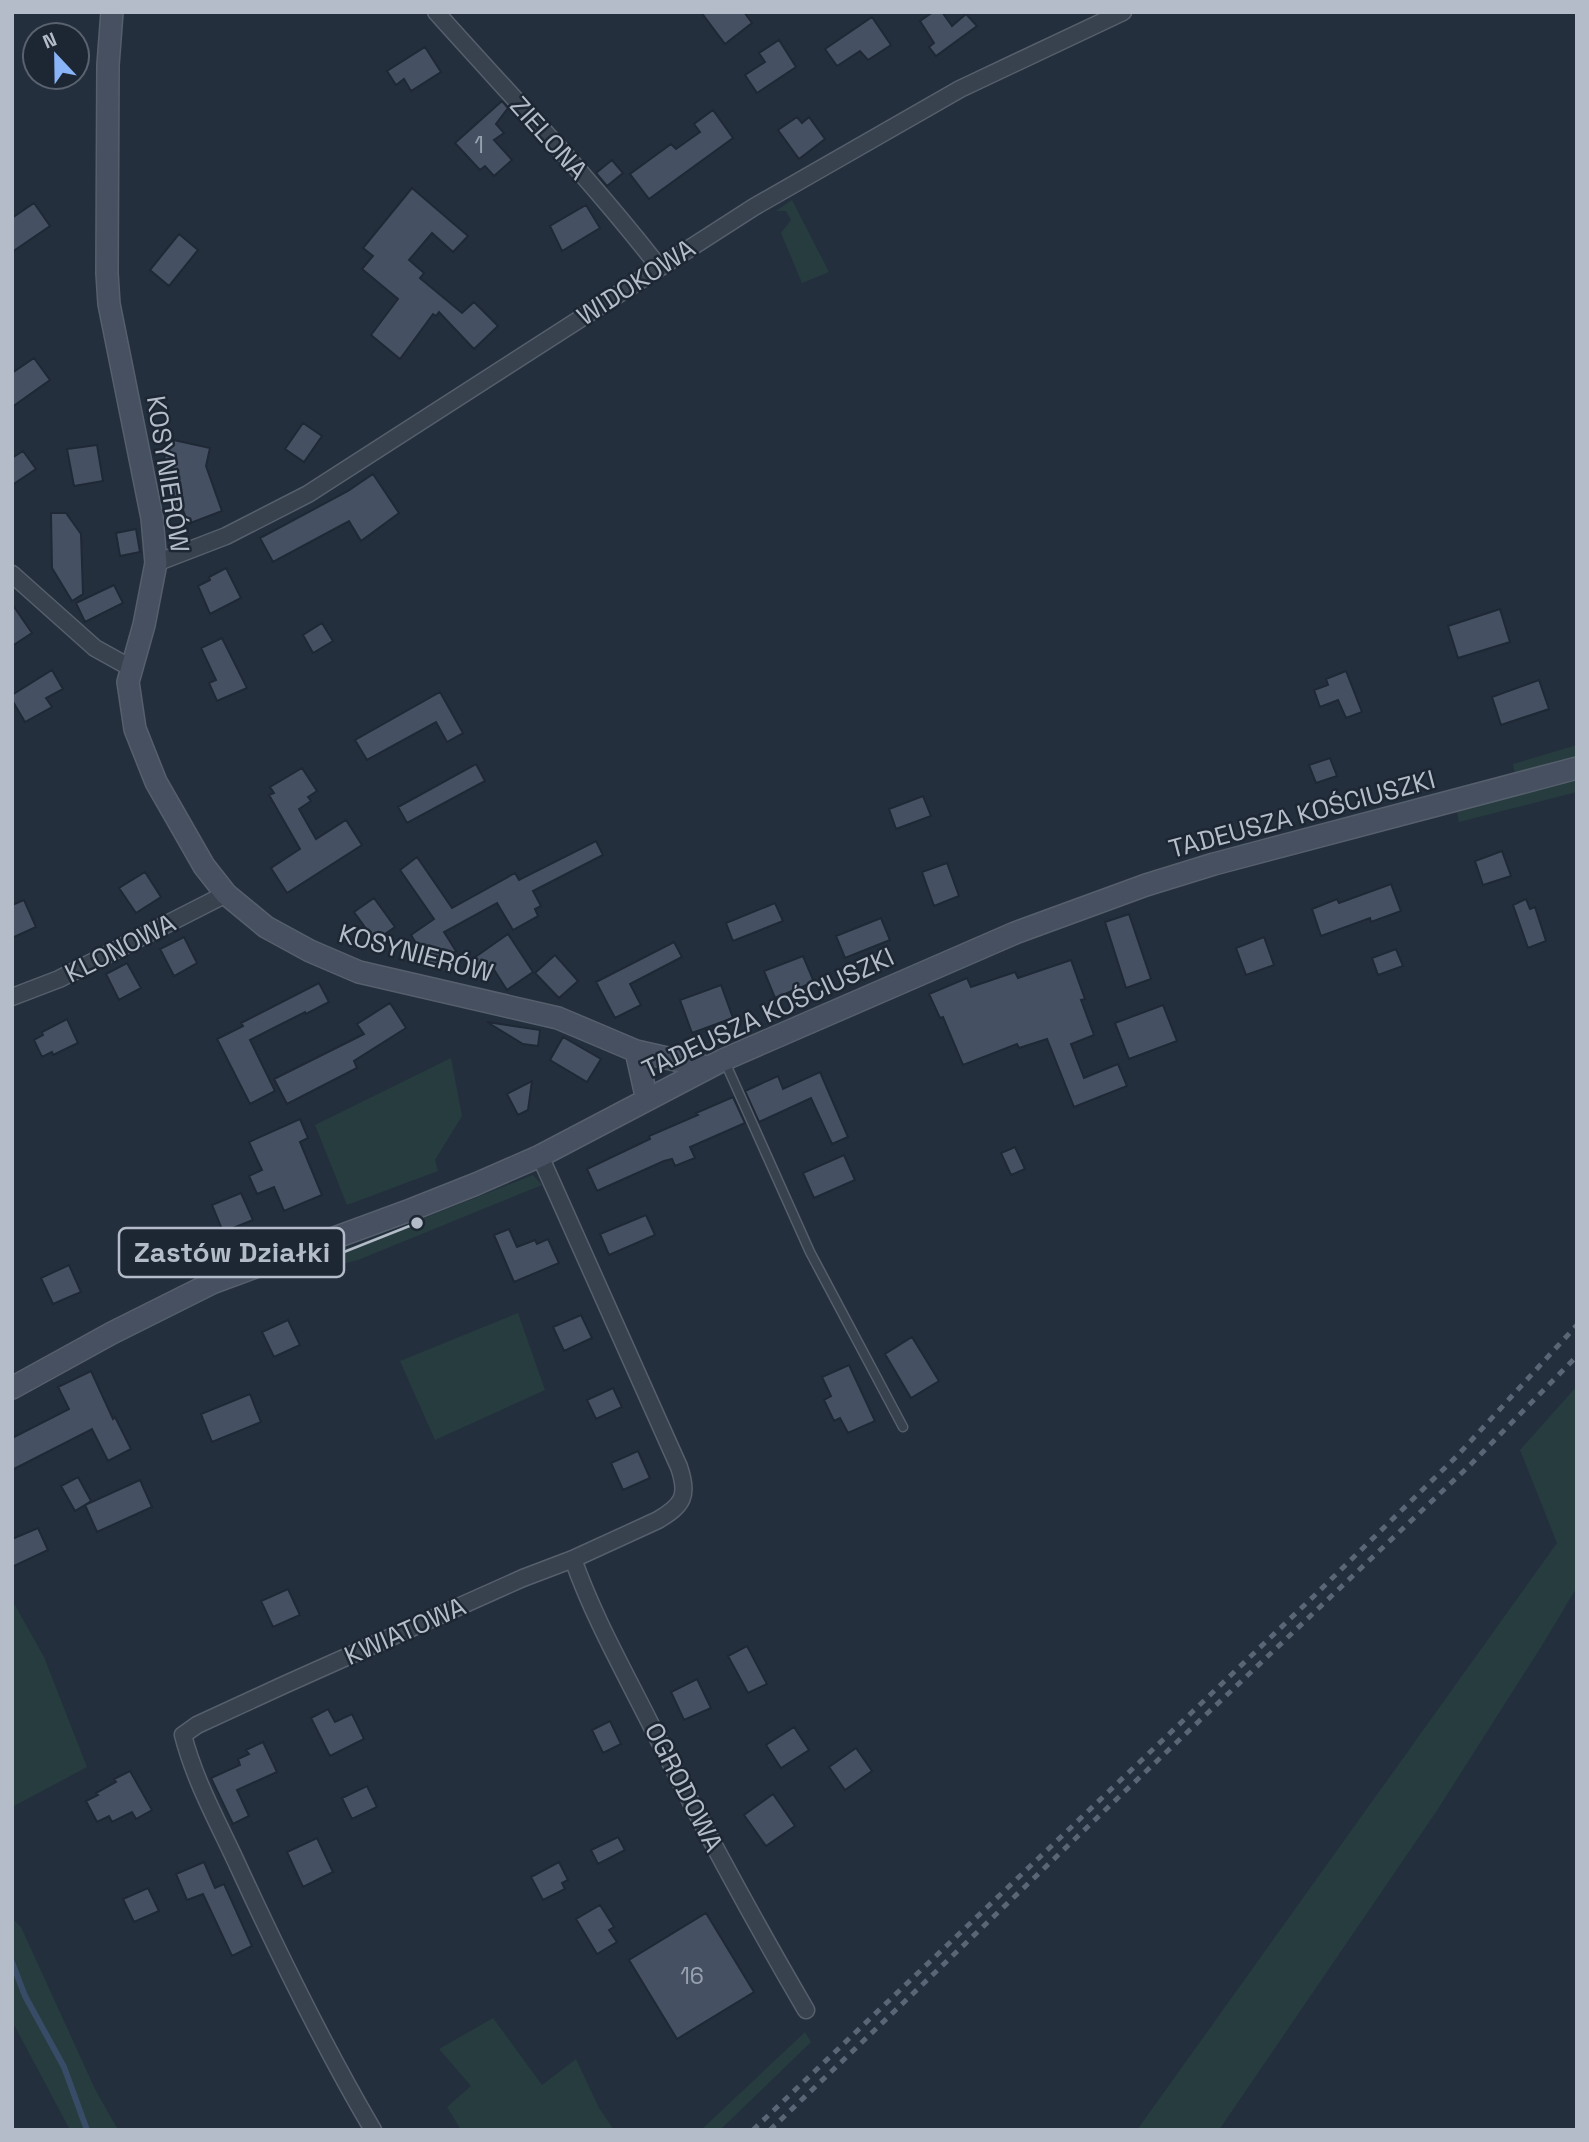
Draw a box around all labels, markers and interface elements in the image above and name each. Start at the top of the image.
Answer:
north arrow [21,21,91,91]
text: N [39,27,60,55]
street label: ZIELONA [503,89,595,187]
house number: 1 [474,130,484,160]
street label: WIDOKOWA [570,231,702,333]
street label: KOSYNIERÓW [139,393,197,555]
street label: TADEUSZA KOŚCIUSZKI [1165,762,1439,866]
street label: KLONOWA [59,906,181,990]
street label: KOSYNIERÓW [335,916,497,990]
street label: TADEUSZA KOŚCIUSZKI [637,940,899,1086]
callout: Zastów Działki [119,1228,344,1277]
text: Zastów Działki [134,1234,330,1270]
street label: KWIATOWA [339,1589,471,1673]
street label: OGRODOWA [637,1717,731,1857]
house number: 16 [680,1961,704,1991]

